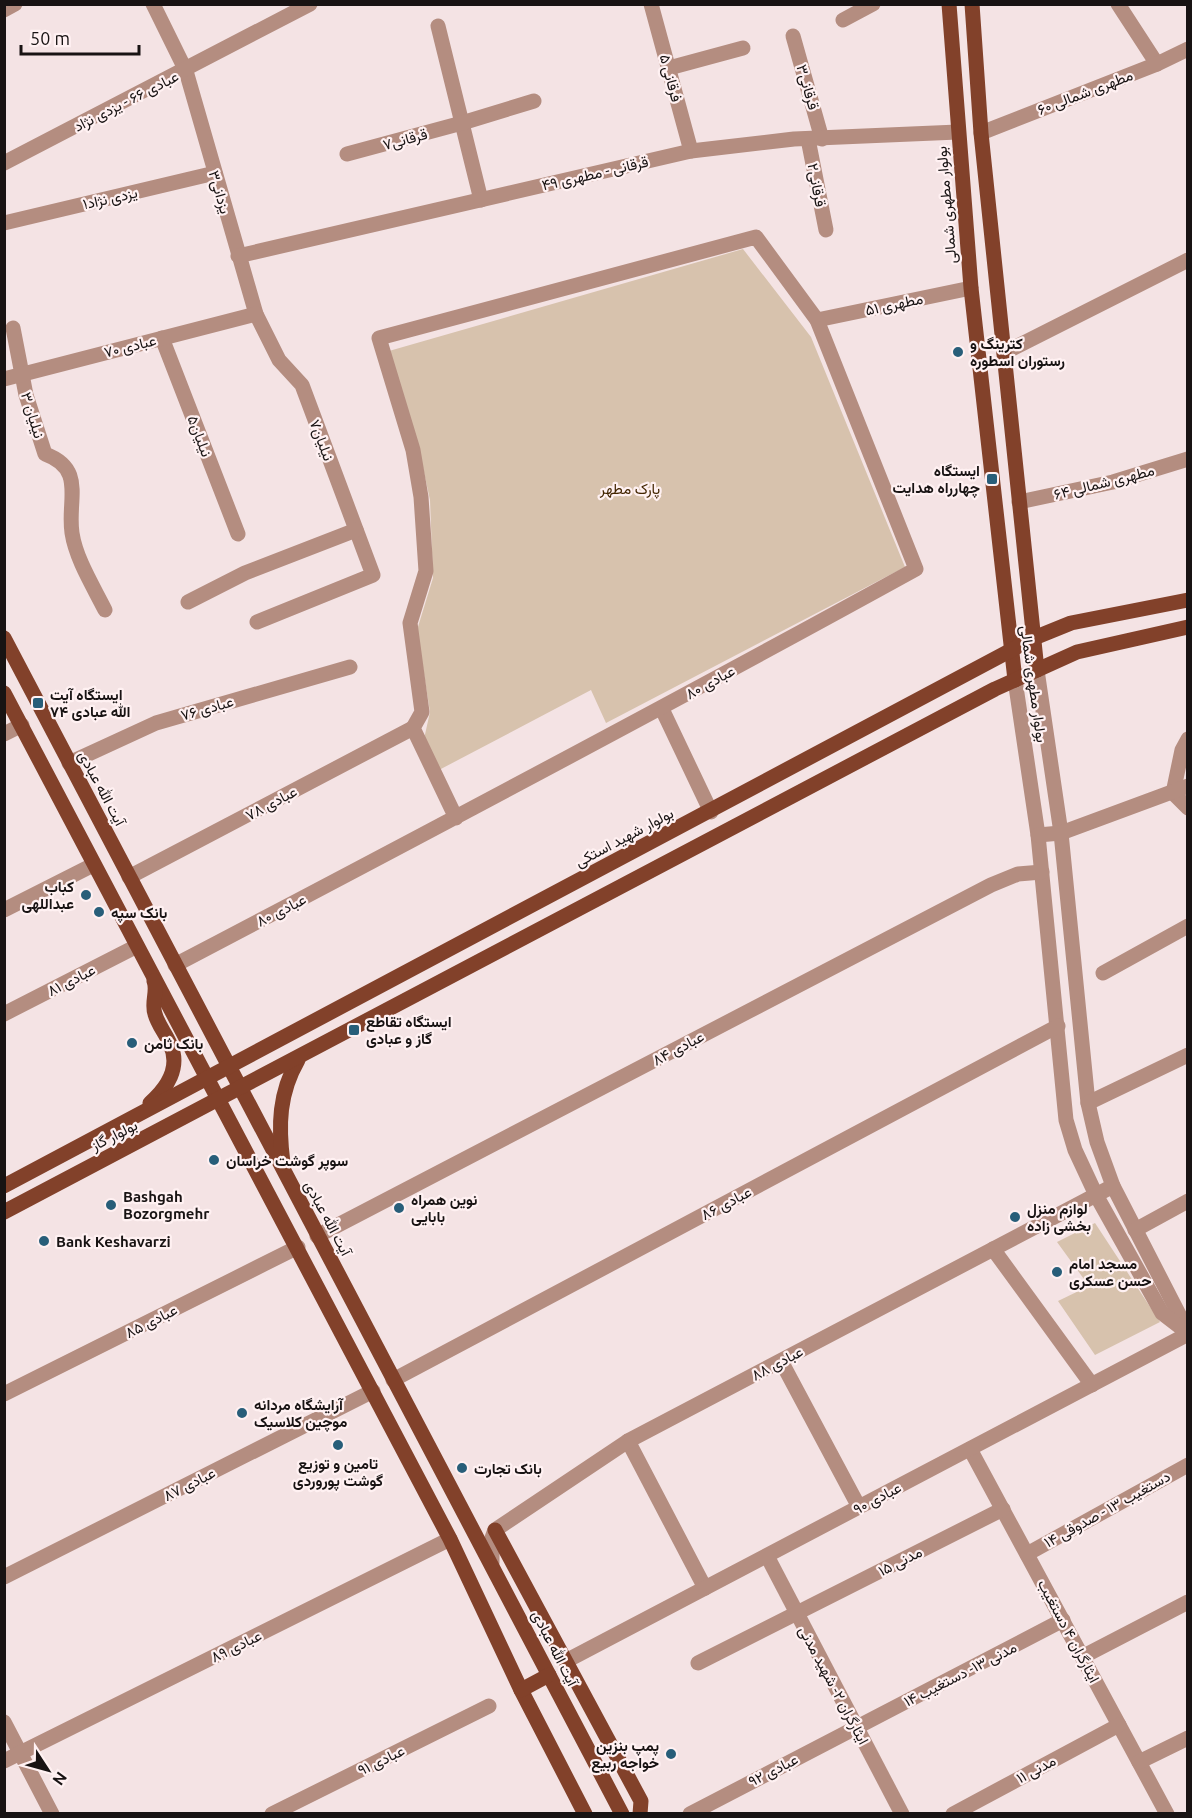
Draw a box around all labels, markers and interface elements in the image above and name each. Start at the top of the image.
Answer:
scale bar [21,18,140,56]
text: 50 m [30,28,70,48]
street label: فرقانی ۵ [655,52,686,104]
street label: قرقانی۳ [792,62,823,112]
street label: مطهری شمالی ۶۰ [1035,66,1136,120]
street label: عبادی ۶۶ - یزدی نژاد [71,67,182,136]
street label: قرقانی۷ [381,125,430,155]
street label: بولوار مطهری شمالی [932,145,962,264]
street label: قرقانی - مطهری ۴۹ [540,152,651,195]
street label: قرقانی۲ [802,162,830,209]
street label: یزدانی۳ [204,168,234,216]
street label: یزدی نژاد۱ [81,183,139,214]
street label: مطهری ۵۱ [864,290,925,320]
street label: عبادی ۷۰ [102,331,159,363]
place label: کترینگ و رستوران اسطوره [970,335,1065,370]
marker: کترینگ و رستوران اسطوره [951,345,965,359]
street label: نیلیان ۳ [17,390,48,440]
street label: نیلیان۵ [183,413,216,459]
street label: نیلیان۷ [305,417,338,463]
street label: مطهری شمالی ۶۴ [1052,461,1157,505]
place label: ایستگاه چهارراه هدایت [892,462,980,498]
marker: ایستگاه چهارراه هدایت [985,472,999,486]
park label: پارک مطهر [599,480,660,499]
street label: بولوار مطهری شمالی [1015,624,1051,744]
street label: عبادی ۸۰ [683,662,739,704]
place label: ایستگاه آیت الله عبادی ۷۴ [50,686,130,721]
street label: عبادی ۷۶ [179,692,236,726]
marker: ایستگاه آیت الله عبادی ۷۴ [31,696,45,710]
street label: آیت الله عبادی [73,748,130,831]
street label: عبادی ۷۸ [242,782,301,825]
street label: بولوار شهید استکی [572,804,677,872]
place label: کباب عبداللهی [22,878,74,913]
marker: کباب عبداللهی [79,888,93,902]
street label: عبادی ۸۰ [253,890,310,931]
place label: بانک سپه [111,904,167,923]
marker: بانک سپه [92,905,106,919]
street label: عبادی ۸۱ [44,961,99,1001]
place label: ایستگاه تقاطع گاز و عبادی [366,1013,452,1048]
marker: ایستگاه تقاطع گاز و عبادی [347,1023,361,1037]
street label: عبادی ۸۴ [649,1027,708,1070]
place label: بانک ثامن [144,1035,203,1053]
marker: بانک ثامن [125,1036,139,1050]
street label: بولوار گاز [87,1116,141,1155]
place label: سوپر گوشت خراسان [226,1152,348,1171]
marker: سوپر گوشت خراسان [207,1153,221,1167]
street label: آیت الله عبادی [299,1178,356,1261]
street label: عبادی ۸۶ [698,1183,755,1225]
place label: Bashgah Bozorgmehr [123,1188,210,1222]
place label: نوین همراه بابایی [411,1191,477,1226]
marker: Bashgah Bozorgmehr [104,1198,118,1212]
place label: لوازم منزل بخشی زاده [1027,1200,1091,1235]
marker: نوین همراه بابایی [392,1201,406,1215]
marker: لوازم منزل بخشی زاده [1008,1210,1022,1224]
place label: Bank Keshavarzi [56,1233,171,1250]
marker: Bank Keshavarzi [37,1234,51,1248]
place label: مسجد امام حسن عسکری [1069,1255,1151,1290]
marker: مسجد امام حسن عسکری [1050,1265,1064,1279]
street label: عبادی ۸۵ [122,1301,181,1343]
street label: عبادی ۸۸ [748,1342,807,1385]
place label: آرایشگاه مردانه موچین کلاسیک [254,1396,347,1432]
marker: آرایشگاه مردانه موچین کلاسیک [235,1406,249,1420]
marker: تامین و توزیع گوشت پوروردی [331,1438,345,1452]
place label: تامین و توزیع گوشت پوروردی [293,1455,383,1491]
place label: بانک تجارت [474,1460,542,1478]
marker: بانک تجارت [455,1461,469,1475]
street label: عبادی ۸۷ [160,1464,219,1506]
street label: دستغیب ۱۳ - صدوقی ۱۴ [1041,1467,1174,1552]
street label: عبادی ۹۰ [850,1478,905,1519]
street label: مدنی ۱۵ [875,1543,926,1581]
street label: ایثارگران ۴ دستغیب [1034,1577,1103,1686]
street label: آیت الله عبادی [527,1607,582,1691]
street label: ایثارگران ۲- شهید مدنی [794,1623,872,1748]
street label: عبادی ۸۹ [208,1626,265,1667]
street label: مدنی ۱۳- دستغیب ۱۴ [901,1638,1020,1712]
place label: پمپ بنزین خواجه ربیع [591,1737,659,1773]
north arrow [18,1740,78,1800]
street label: عبادی ۹۱ [355,1741,408,1780]
marker: پمپ بنزین خواجه ربیع [664,1747,678,1761]
street label: عبادی ۹۲ [745,1750,802,1791]
street label: مدنی ۱۱ [1013,1752,1060,1788]
text: N [49,1769,71,1789]

